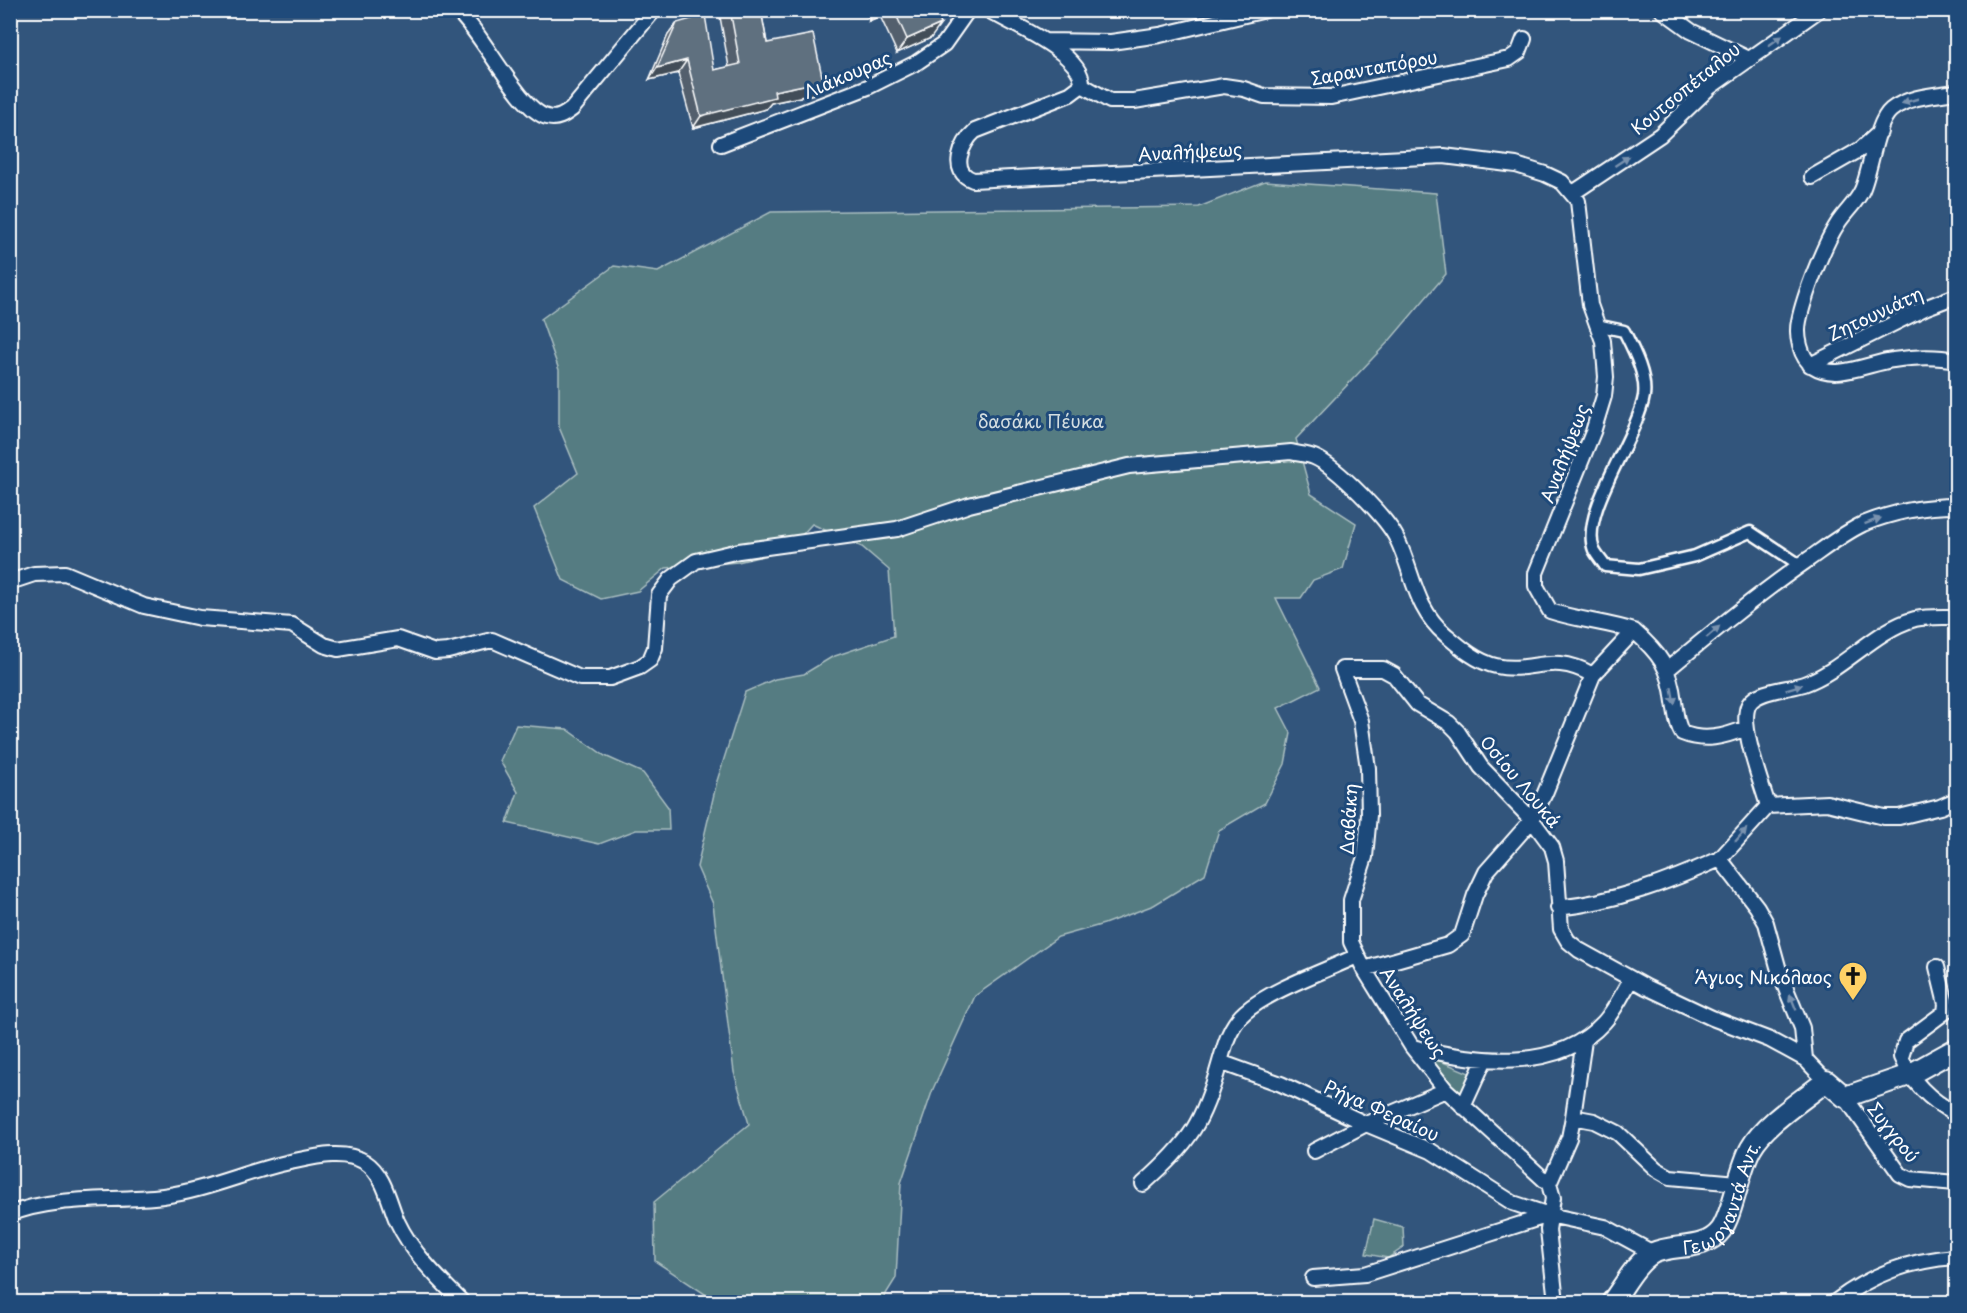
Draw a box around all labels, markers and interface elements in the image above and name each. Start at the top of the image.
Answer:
street label: Κουτσοπέταλου [1624,35,1746,141]
one-way arrow [1767,35,1783,47]
street label: Λιάκουρας [799,43,895,105]
street label: Σαρανταπόρου [1309,43,1439,91]
one-way arrow [1901,97,1919,106]
street label: Αναλήψεως [1137,135,1243,167]
one-way arrow [1614,155,1631,166]
street label: Ζητουνιάτη [1823,279,1927,347]
street label: Αναλήψεως [1533,399,1595,507]
park label: δασάκι Πέυκα [978,407,1104,434]
one-way arrow [1864,515,1882,525]
one-way arrow [1705,626,1720,639]
one-way arrow [1785,682,1803,691]
one-way arrow [1669,687,1678,706]
street label: Οσίου Λουκά [1474,729,1568,833]
street label: Δαβάκη [1333,783,1363,855]
one-way arrow [1734,828,1747,843]
church icon: Άγιος Νικόλαος [1837,960,1869,1002]
street label: Αναλήψεως [1374,961,1454,1063]
place label: Άγιος Νικόλαος [1694,963,1832,990]
one-way arrow [1788,993,1798,1011]
street label: Ρήγα Φεραίου [1320,1073,1444,1147]
street label: Συγγρού [1862,1096,1926,1168]
street label: Γεωργαντά Αντ. [1681,1134,1766,1260]

